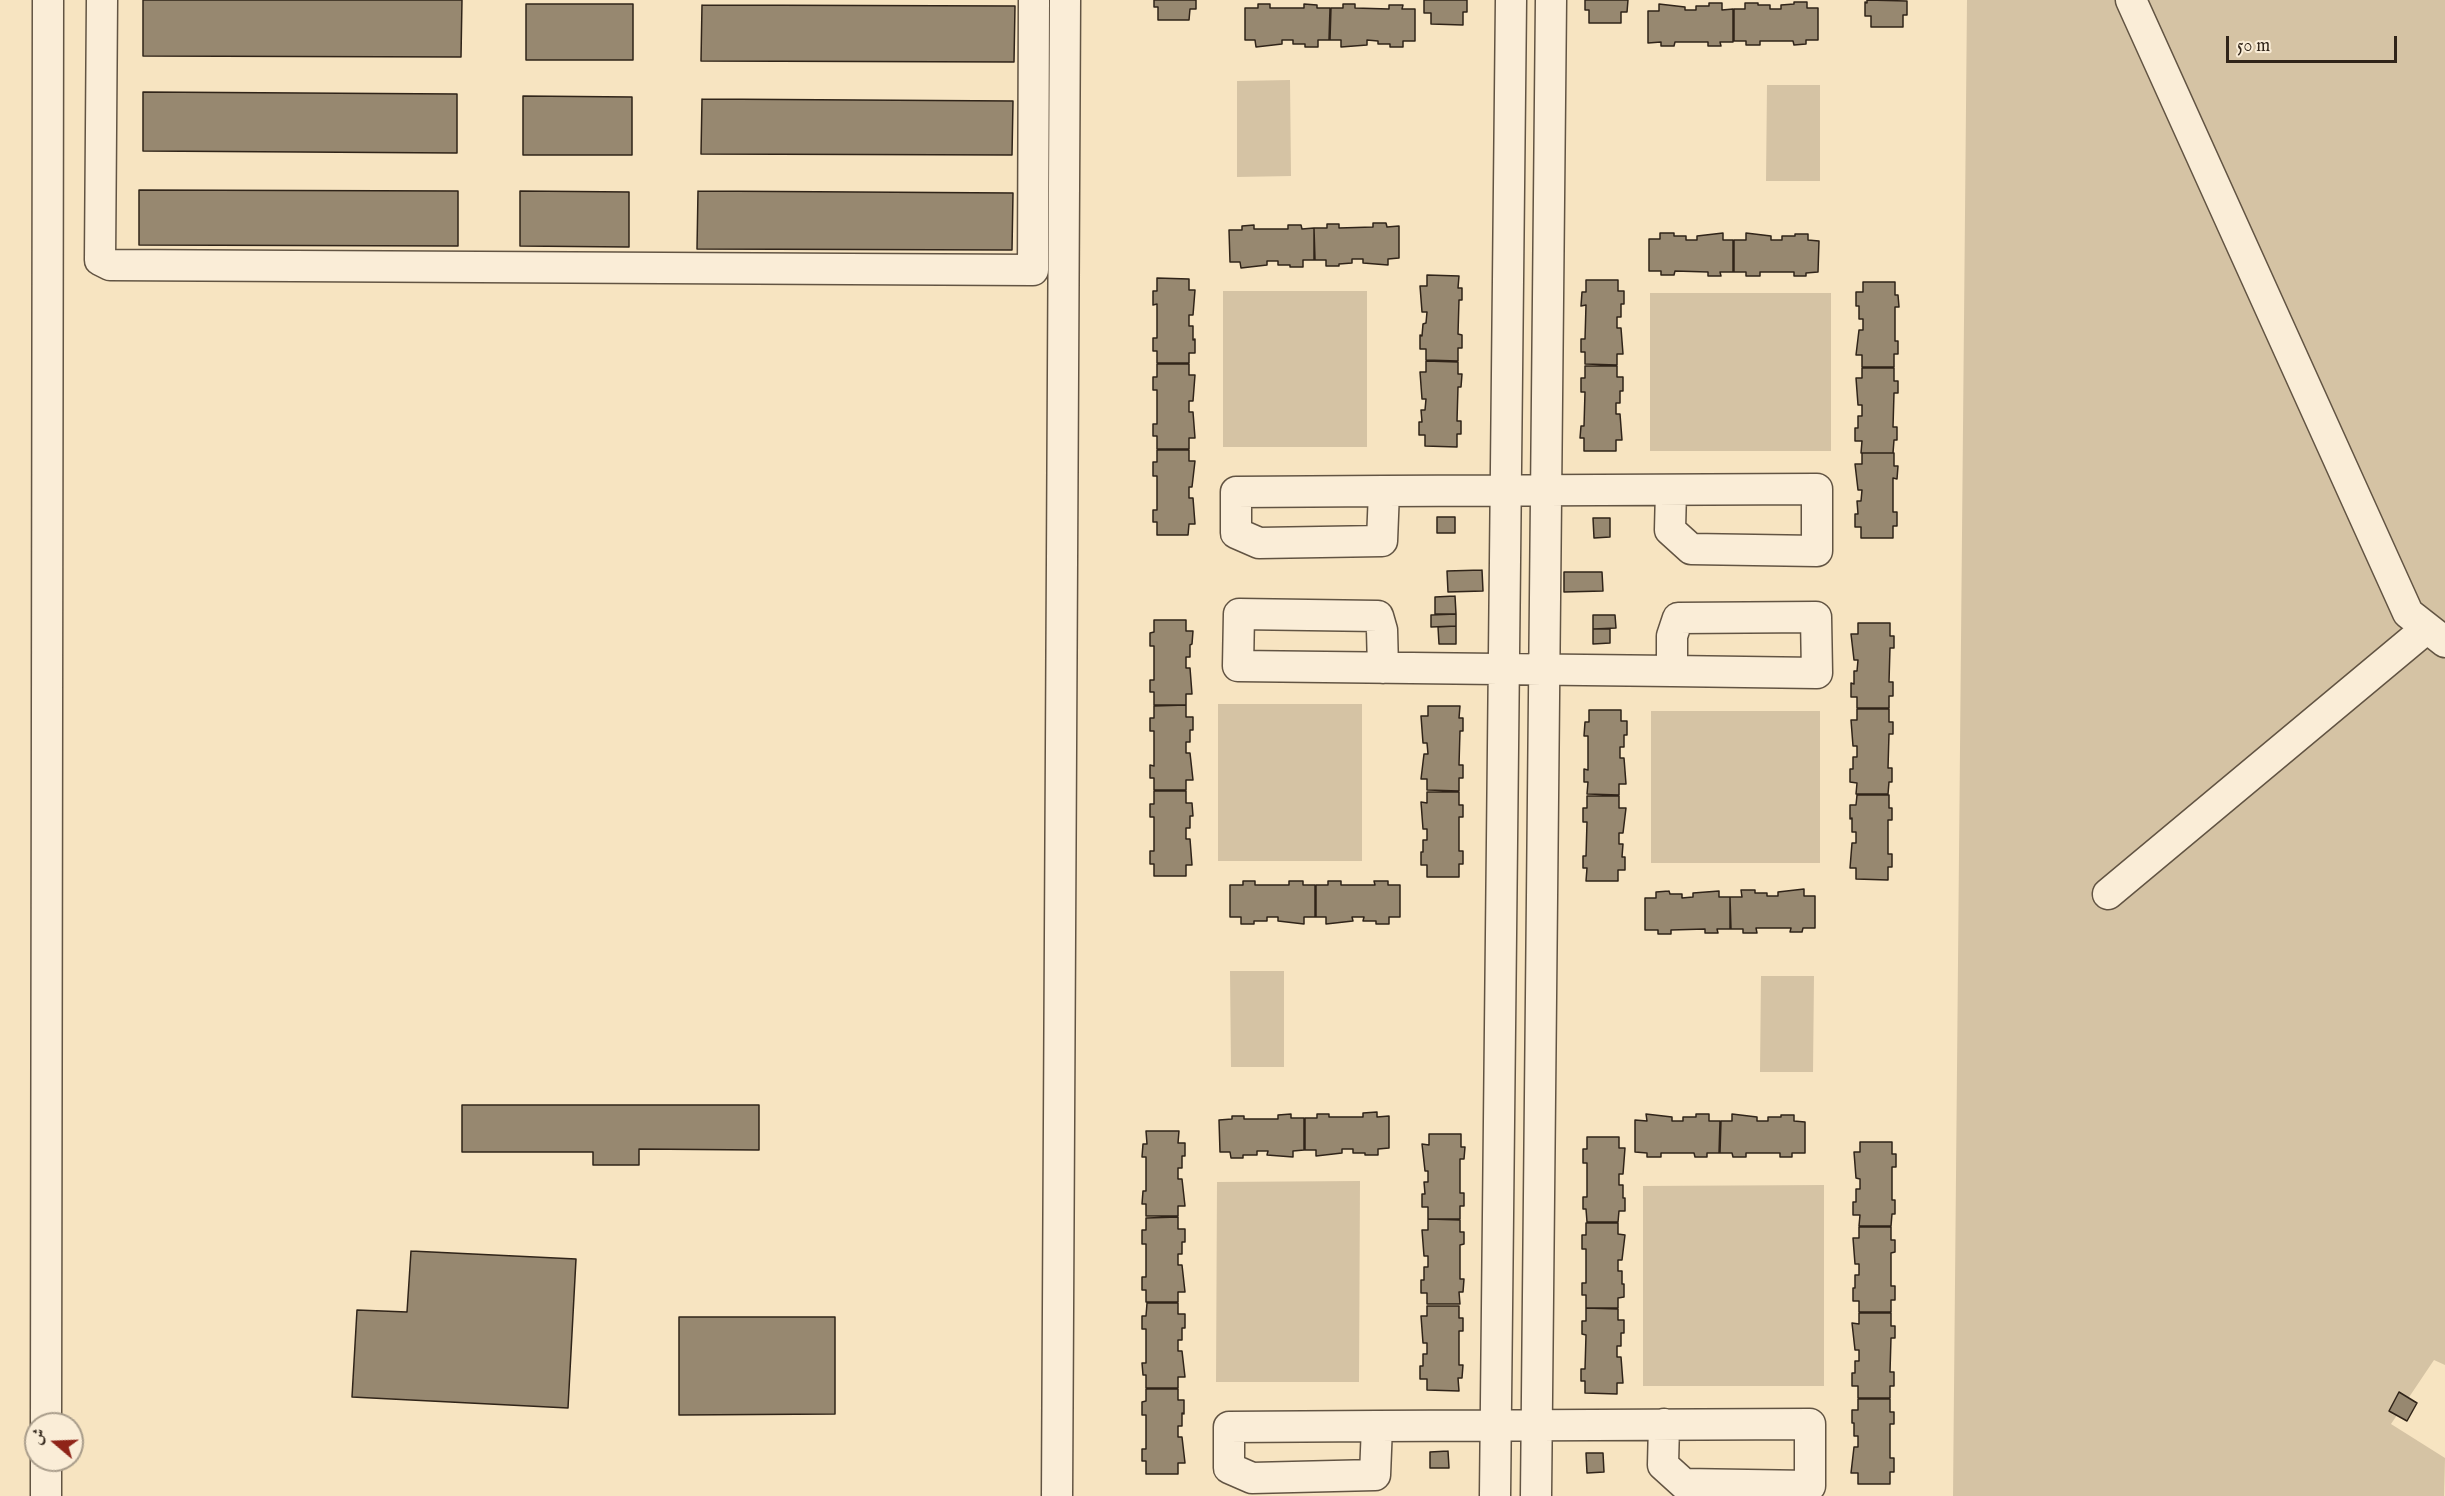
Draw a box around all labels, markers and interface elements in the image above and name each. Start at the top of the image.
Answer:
scale bar [2229,24,2400,62]
text: 50 m [2237,35,2270,58]
north arrow [24,1412,84,1472]
text: ش [27,1426,51,1448]

